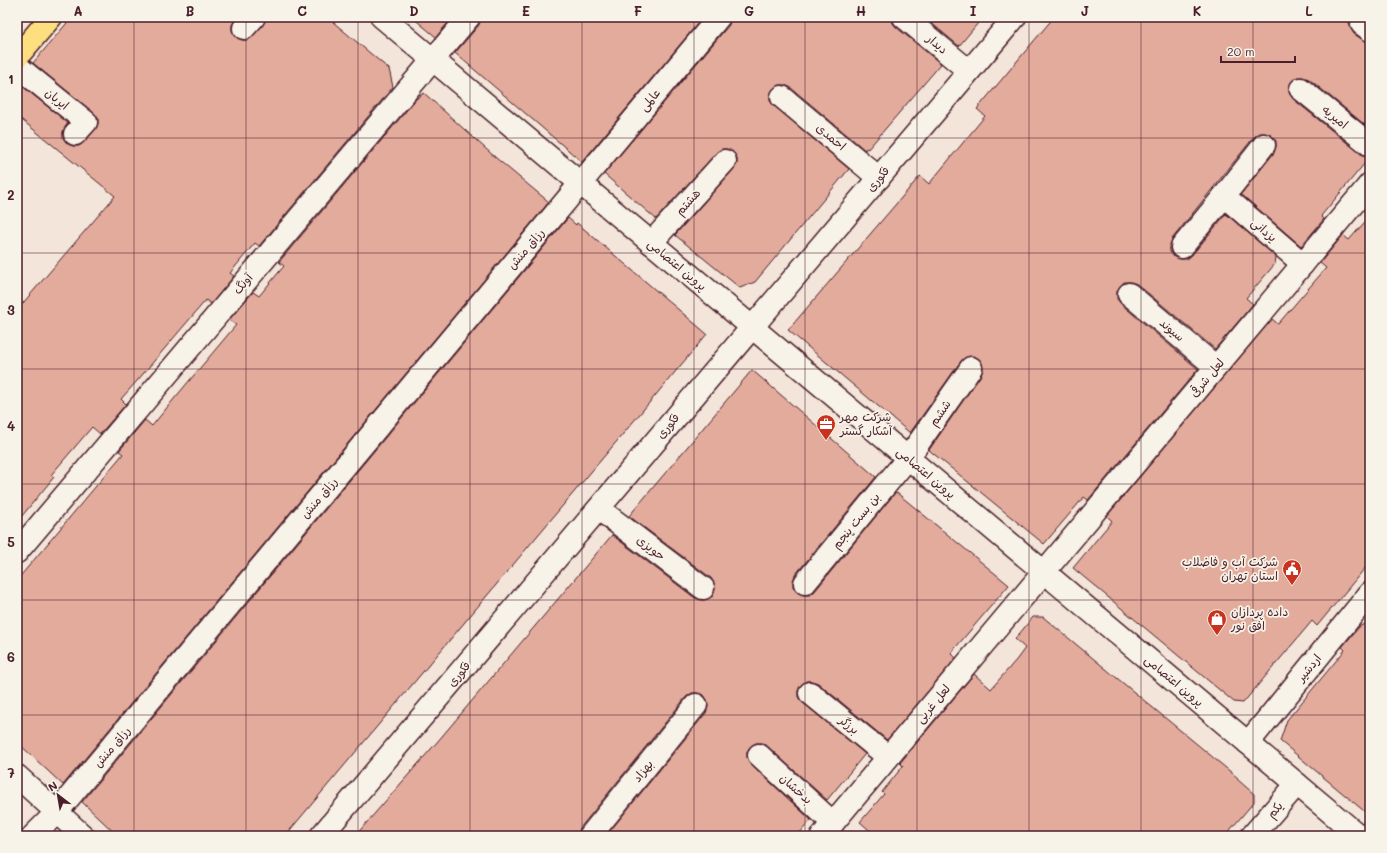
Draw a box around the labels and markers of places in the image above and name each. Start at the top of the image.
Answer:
place label: شرکت مهر آشکار گستر [839,408,893,438]
office icon: شرکت مهر آشکار گستر [815,413,837,441]
place label: شرکت آب و فاضلاب استان تهران [1182,553,1278,583]
public building icon: شرکت آب و فاضلاب استان تهران [1281,558,1303,586]
place label: داده پردازان افق نور [1230,603,1288,633]
shop icon: داده پردازان افق نور [1206,608,1228,636]

